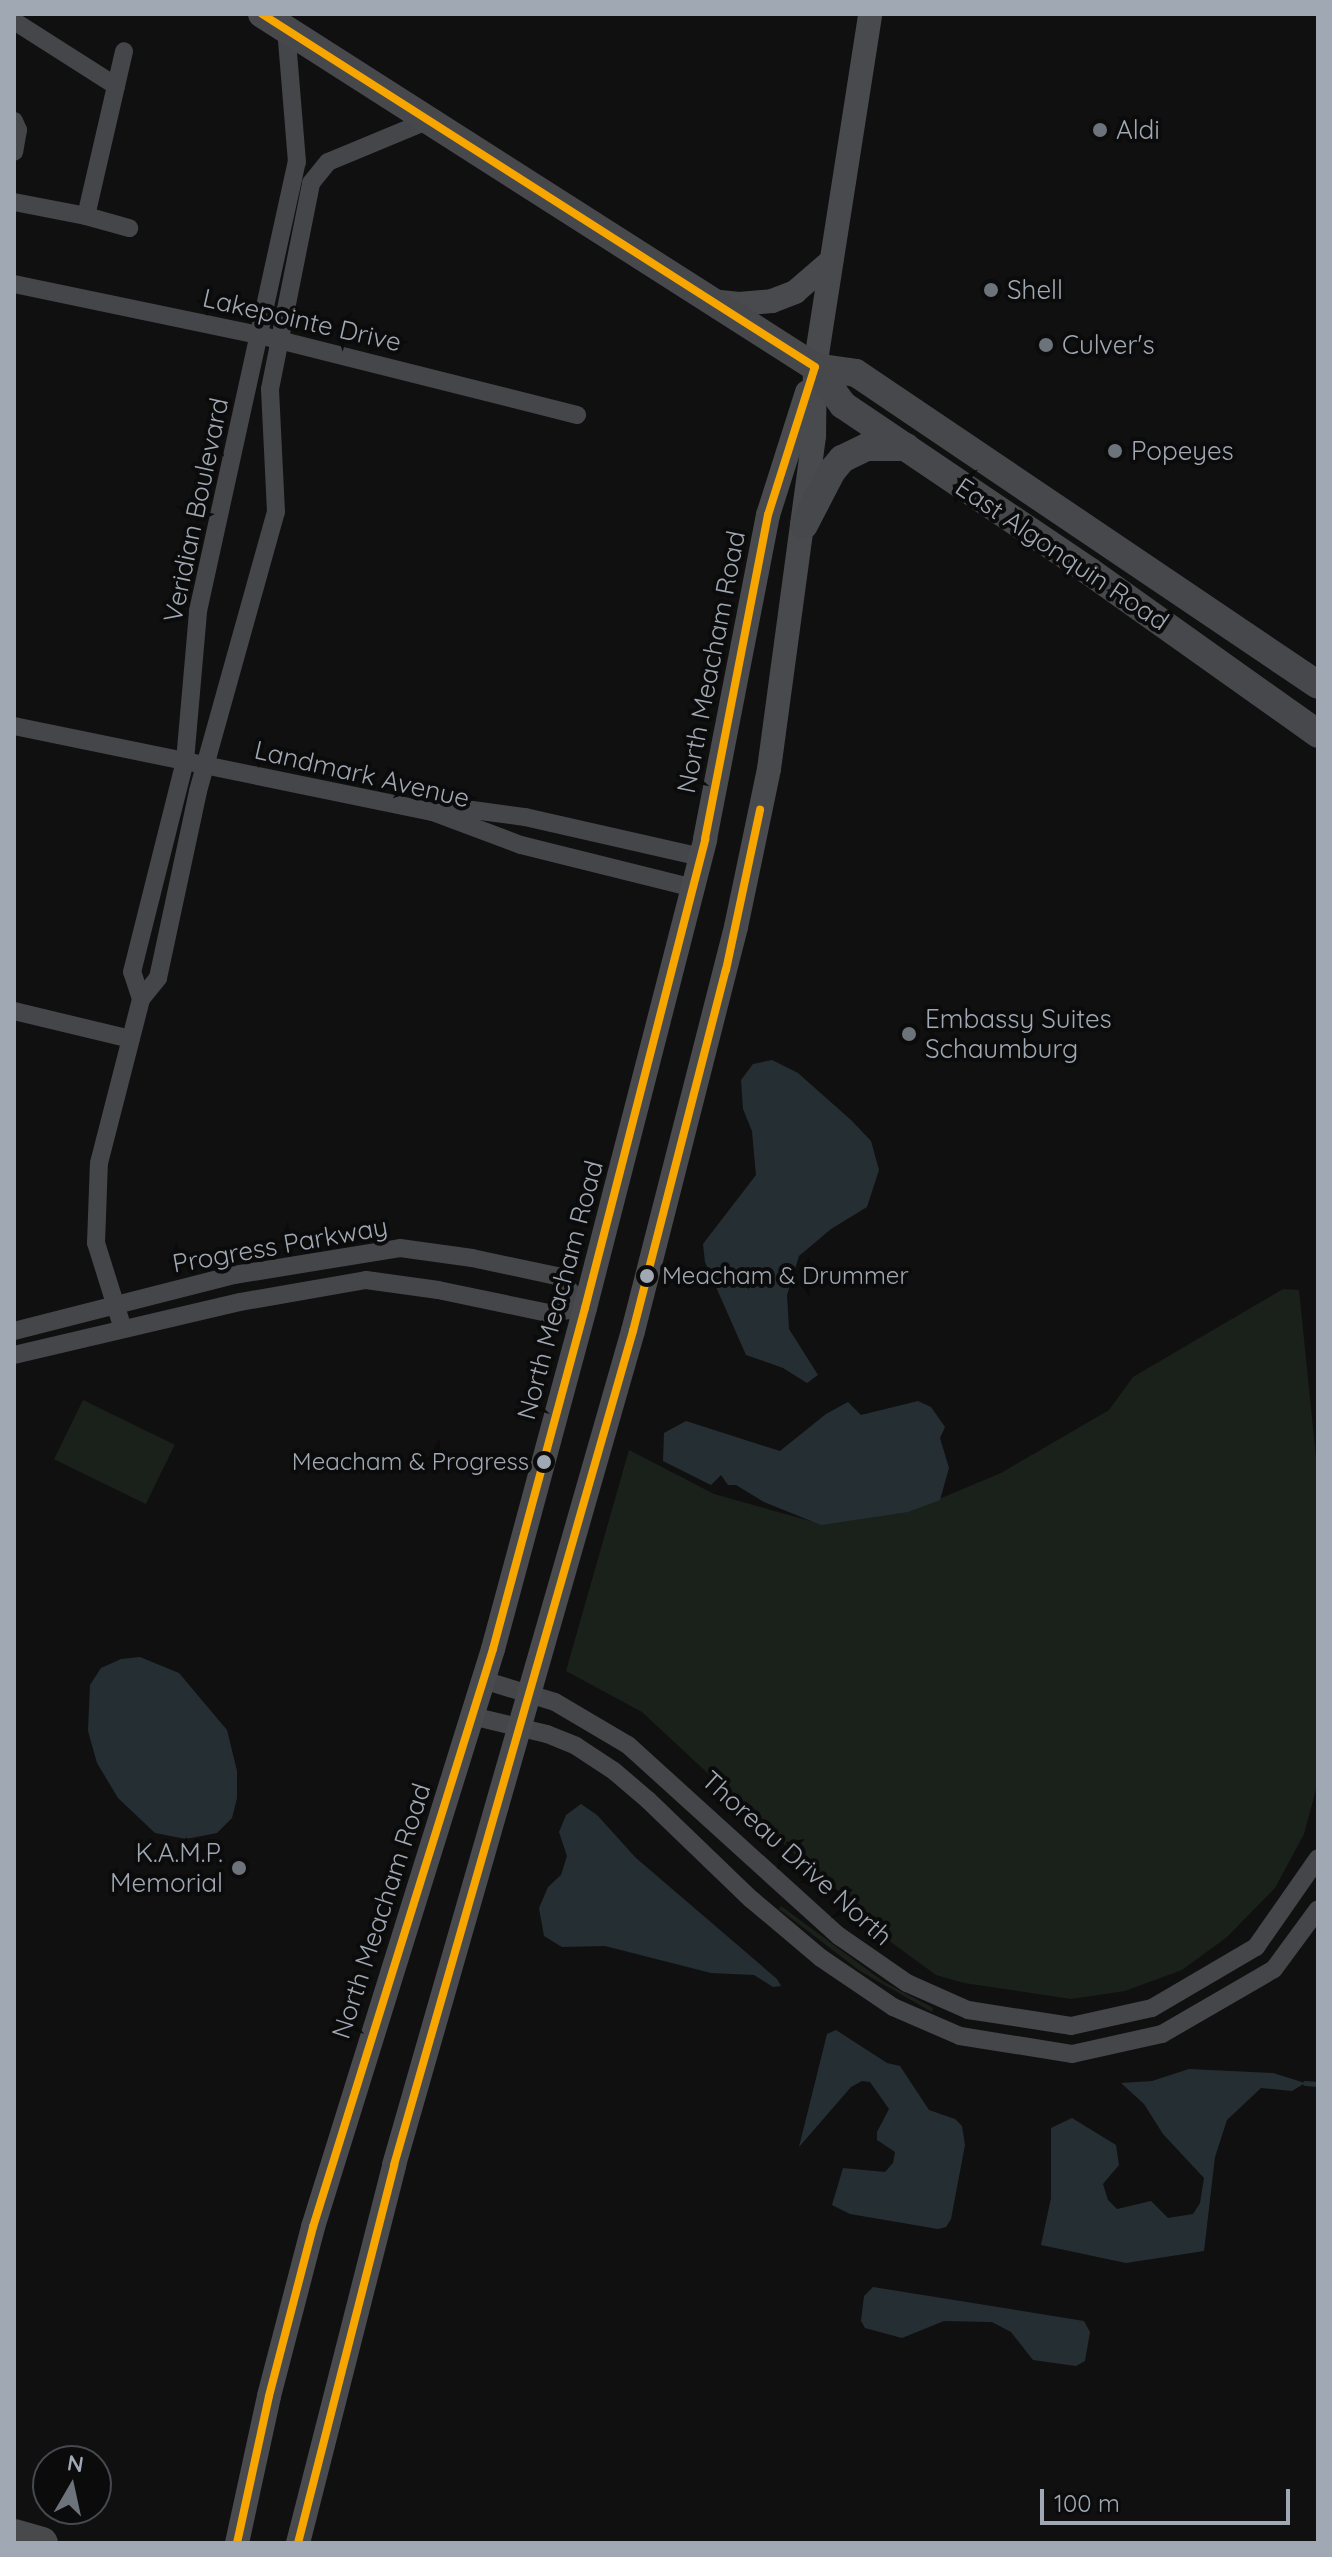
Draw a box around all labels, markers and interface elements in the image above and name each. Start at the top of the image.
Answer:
place label: Aldi [1116,114,1160,146]
marker: Aldi [1091,121,1109,139]
place label: Shell [1007,274,1063,306]
marker: Shell [982,281,1000,299]
street label: Lakepointe Drive [200,282,404,358]
place label: Culver's [1062,329,1155,361]
marker: Culver's [1037,336,1055,354]
street label: Veridian Boulevard [157,395,235,625]
place label: Popeyes [1131,435,1234,467]
marker: Popeyes [1106,442,1124,460]
street label: East Algonquin Road [950,471,1174,637]
street label: North Meacham Road [670,528,752,796]
street label: Landmark Avenue [251,734,473,814]
place label: Embassy Suites Schaumburg [925,1003,1112,1064]
marker: Embassy Suites Schaumburg [900,1025,918,1043]
street label: North Meacham Road [510,1157,610,1423]
street label: Progress Parkway [170,1211,390,1279]
place label: Meacham & Drummer [662,1262,909,1290]
marker: Meacham & Drummer [639,1268,655,1284]
place label: Meacham & Progress [292,1448,529,1476]
marker: Meacham & Progress [536,1454,552,1470]
street label: Thoreau Drive North [695,1764,899,1952]
street label: North Meacham Road [325,1779,437,2043]
place label: K.A.M.P. Memorial [110,1837,223,1898]
marker: K.A.M.P. Memorial [230,1859,248,1877]
north arrow [32,2445,112,2525]
text: N [65,2448,86,2478]
scale bar [1044,2473,1294,2523]
text: 100 m [1054,2488,1120,2518]

